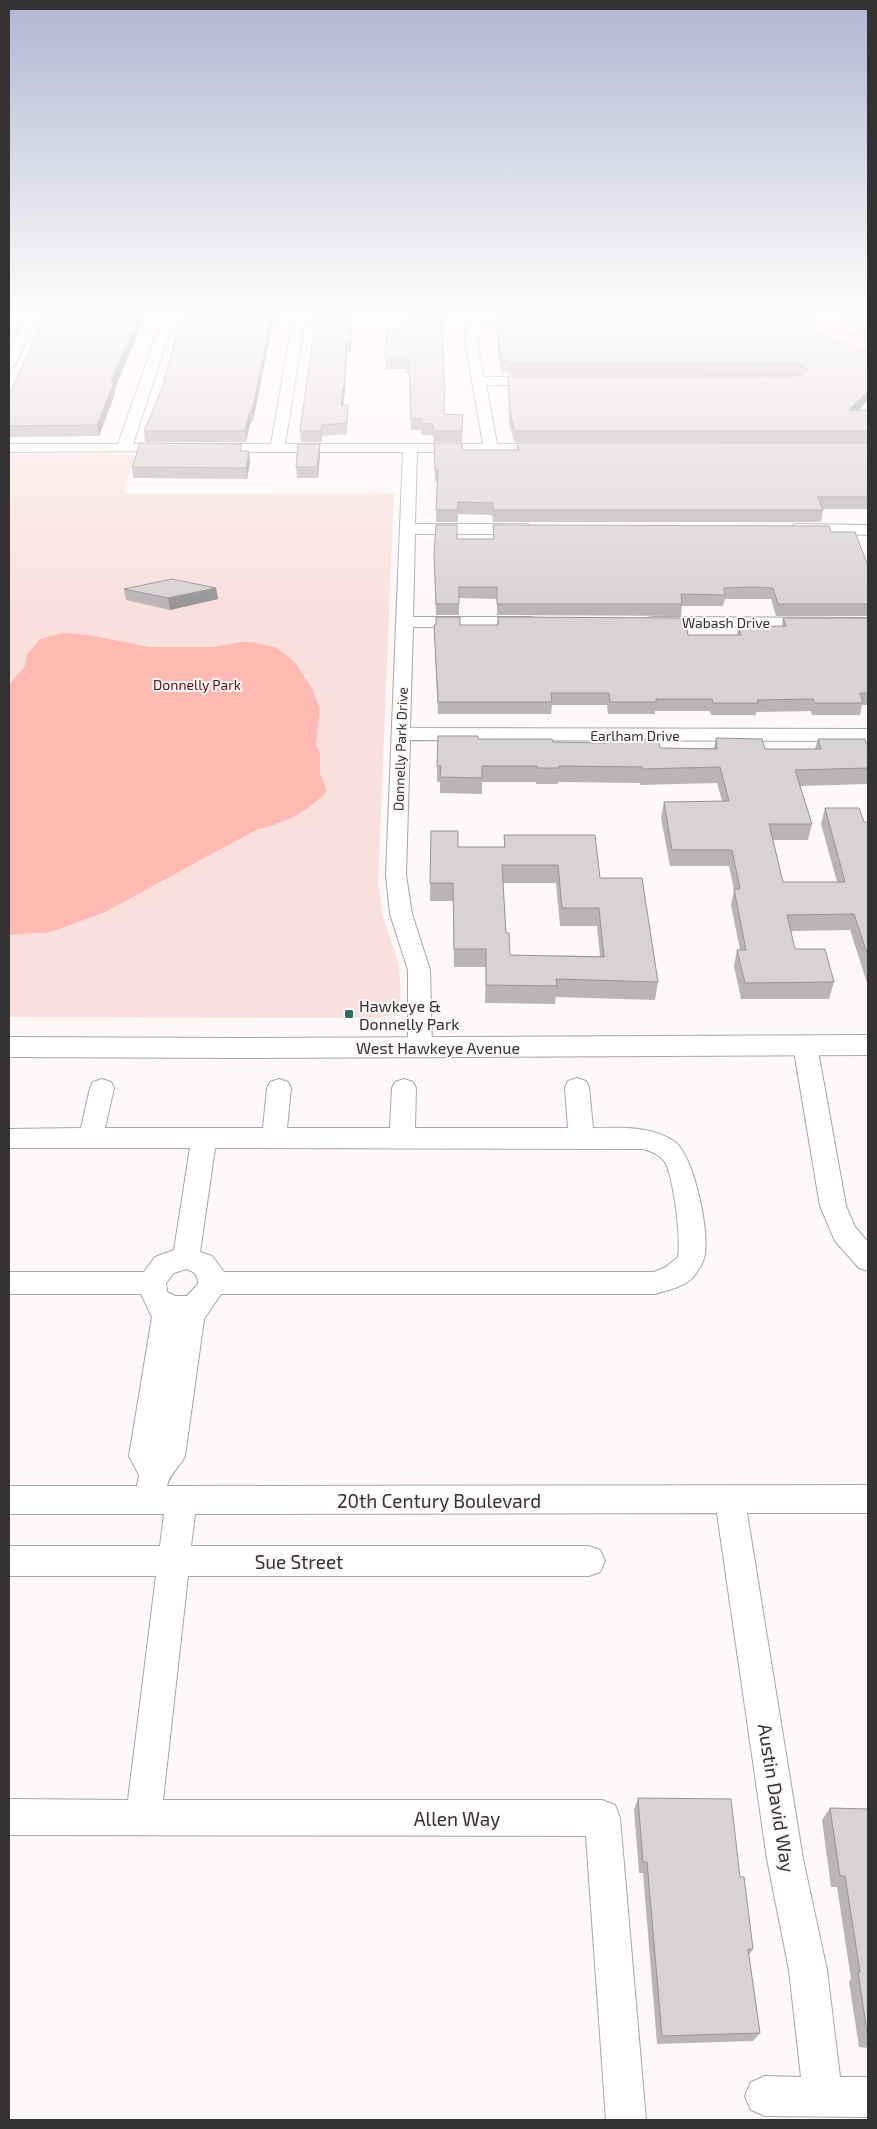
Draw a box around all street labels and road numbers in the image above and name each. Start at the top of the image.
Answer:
street label: Wabash Drive [682,614,770,631]
street label: Donnelly Park Drive [389,687,411,811]
street label: Earlham Drive [590,727,680,744]
street label: West Hawkeye Avenue [356,1038,520,1057]
street label: 20th Century Boulevard [337,1489,541,1512]
street label: Sue Street [255,1550,343,1573]
street label: Austin David Way [754,1722,800,1874]
street label: Allen Way [414,1807,500,1830]

